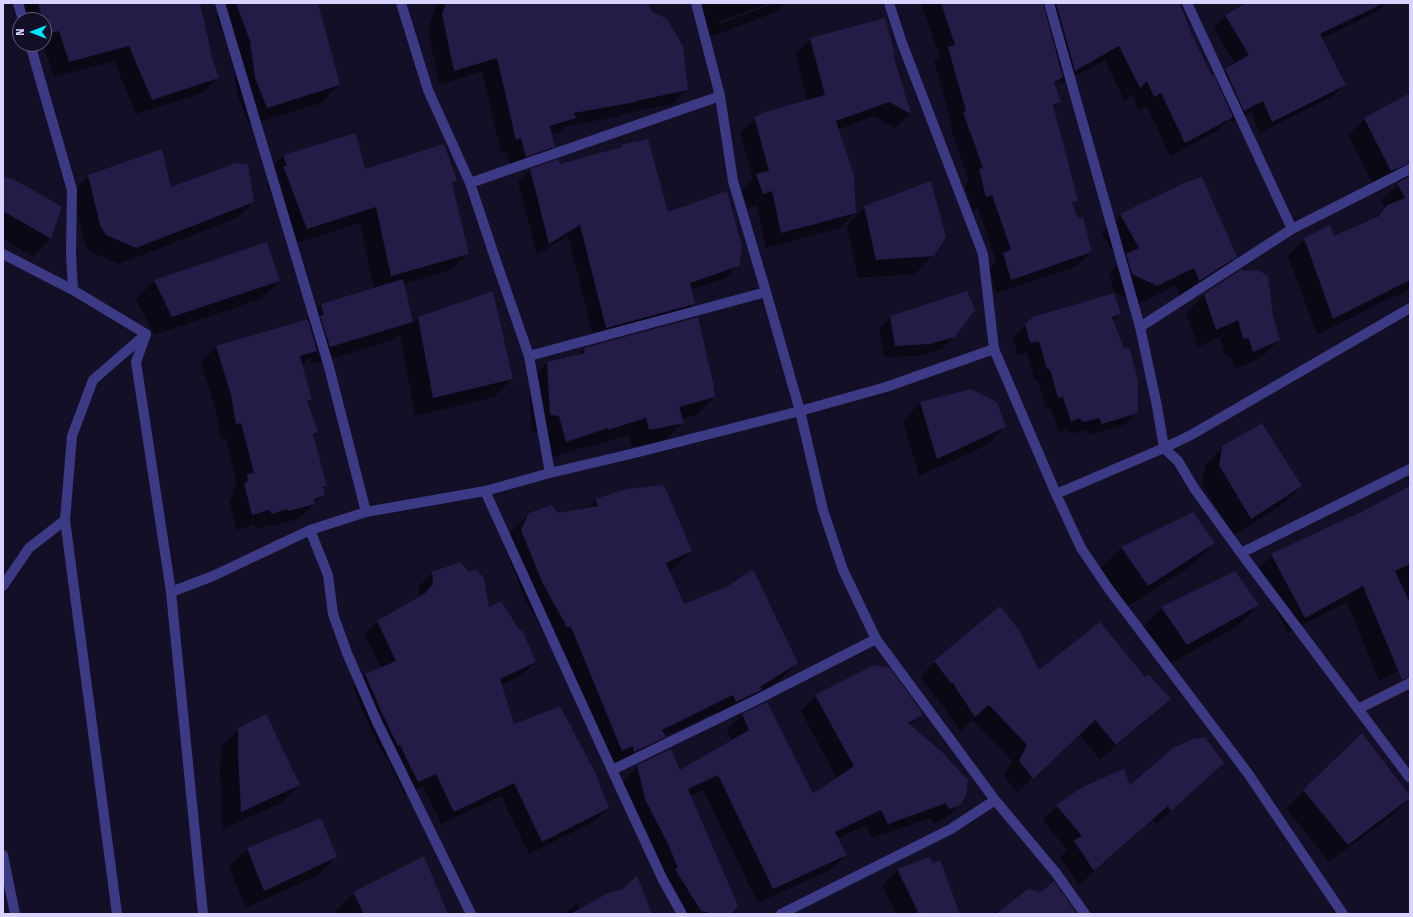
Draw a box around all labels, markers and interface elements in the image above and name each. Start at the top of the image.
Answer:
north arrow [12,12,52,52]
text: N [14,28,27,36]

